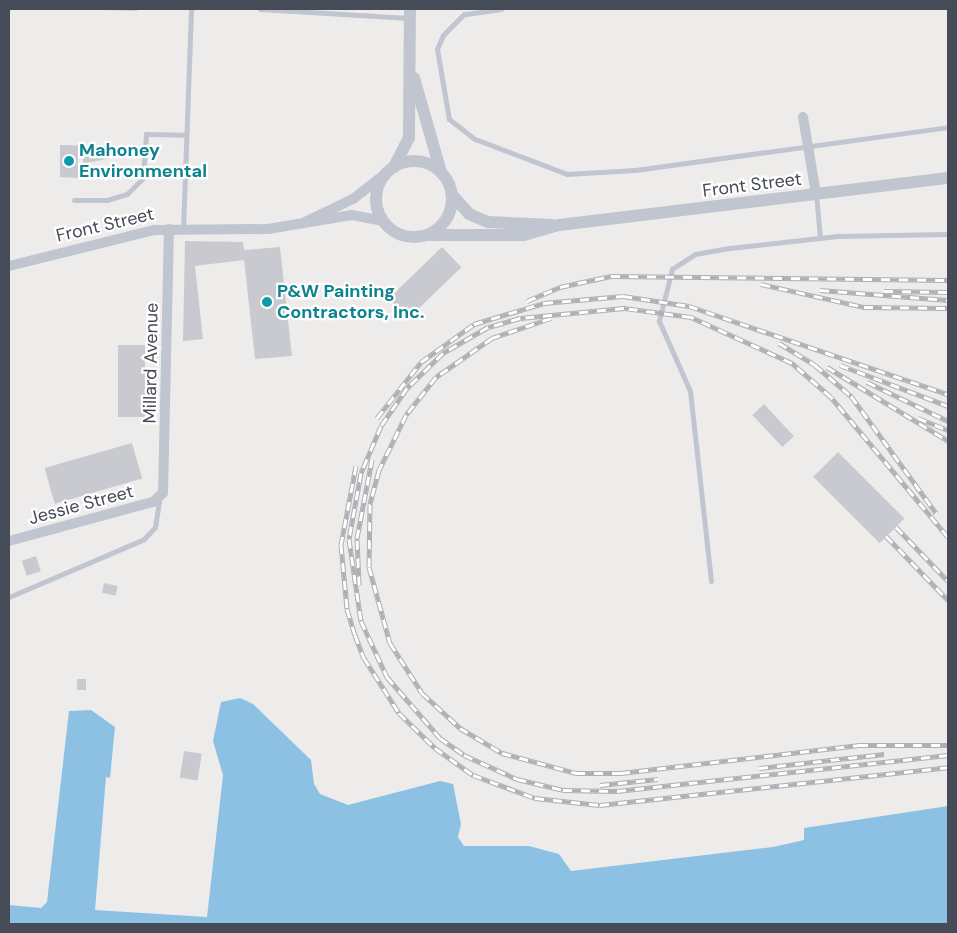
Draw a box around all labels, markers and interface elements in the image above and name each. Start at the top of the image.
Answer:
place label: Mahoney Environmental [79,140,207,182]
marker: Mahoney Environmental [63,155,75,167]
street label: Front Street [701,168,803,202]
street label: Front Street [54,203,156,247]
place label: P&W Painting Contractors, Inc. [277,281,424,324]
marker: P&W Painting Contractors, Inc. [261,296,273,308]
street label: Millard Avenue [139,302,163,424]
street label: Jessie Street [26,481,136,529]

